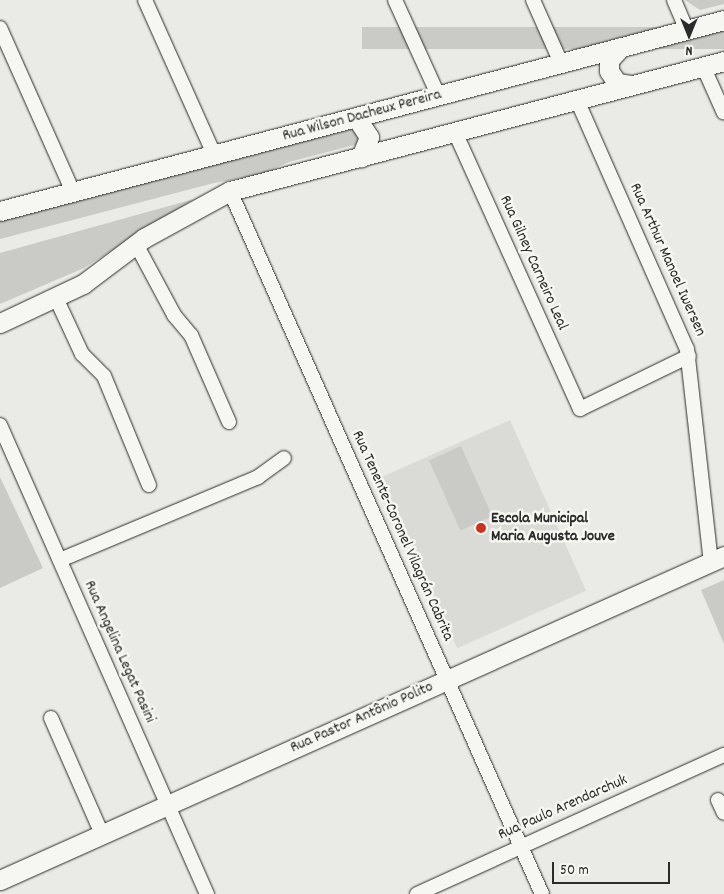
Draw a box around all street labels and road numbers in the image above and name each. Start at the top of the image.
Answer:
street label: Rua Wilson Dacheux Pereira [281,86,443,146]
street label: Rua Arthur Manoel Iwersen [625,180,709,340]
street label: Rua Gilney Carneiro Leal [495,193,571,333]
street label: Rua Tenente-Coronel Vilagrán Cabrita [347,428,457,644]
street label: Rua Angelina Legat Pasini [79,578,159,726]
street label: Rua Pastor Antônio Polito [288,678,436,758]
street label: Rua Paulo Arendarchuk [495,771,631,845]

